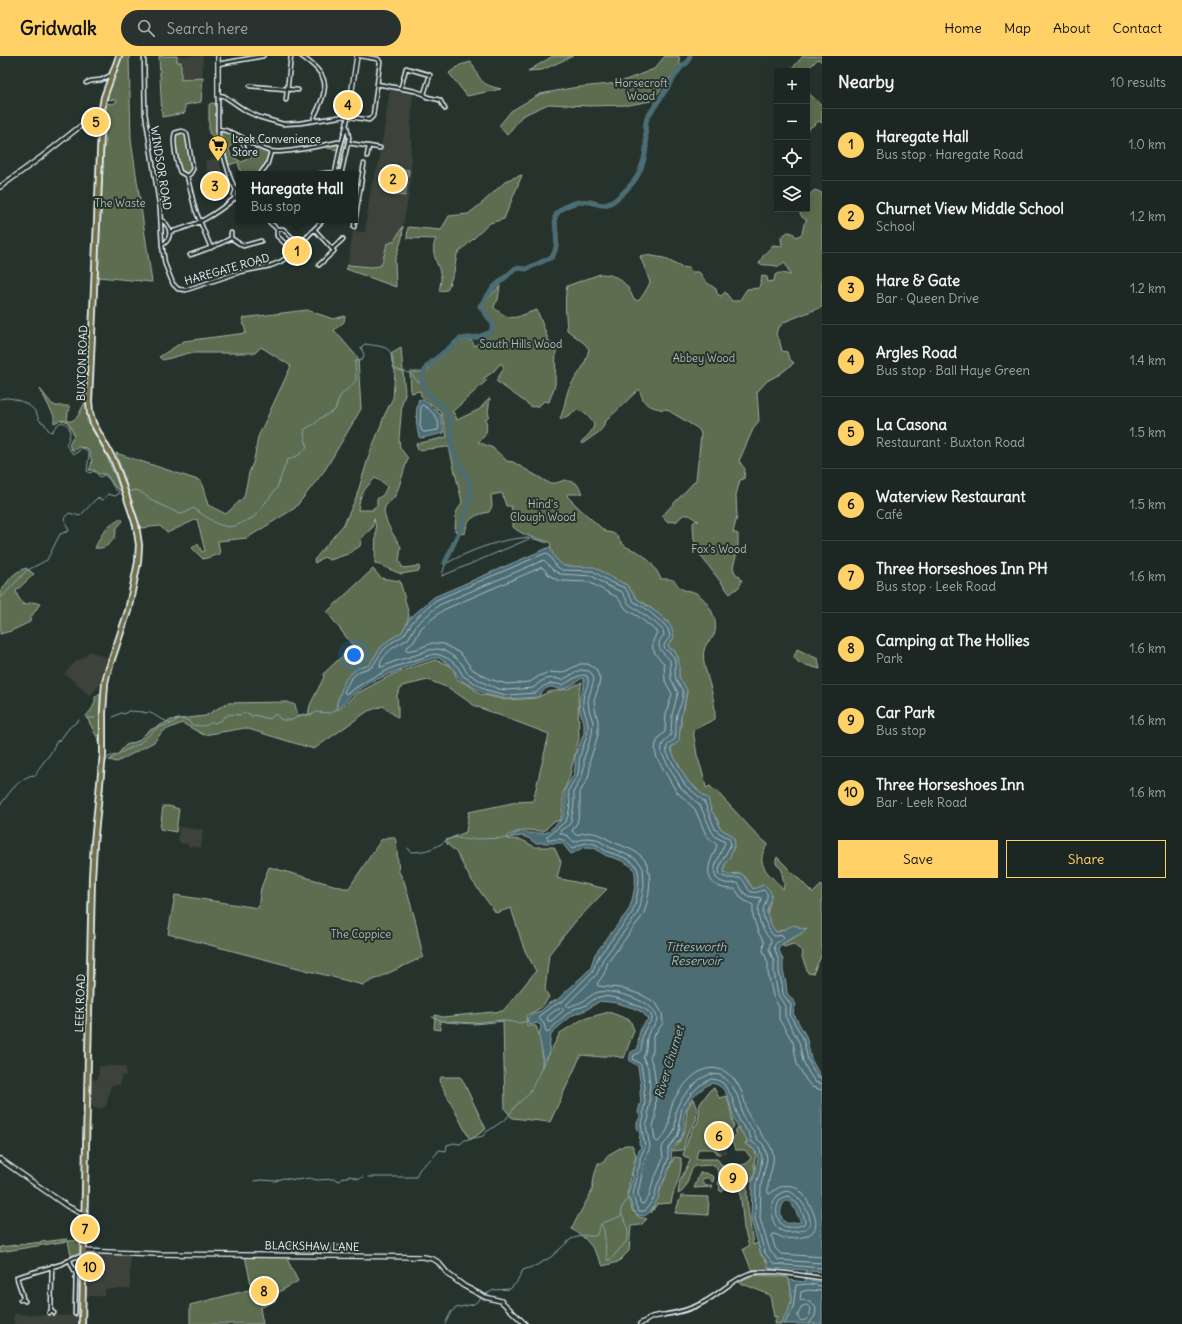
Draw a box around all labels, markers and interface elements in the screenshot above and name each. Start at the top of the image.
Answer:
search box [121,10,401,46]
text: Gridwalk [20,16,97,40]
icon: search [135,17,157,39]
text: Search here [167,19,248,38]
text: Home [944,19,982,37]
text: Map [1004,19,1031,37]
text: About [1053,19,1091,37]
text: Contact [1113,19,1162,37]
map controls [774,68,810,212]
button: + [774,68,810,104]
text: Nearby [838,71,894,93]
text: 10 results [1111,74,1166,91]
park label: Horsecroft Wood [615,76,668,103]
pin: 4 [335,90,361,120]
button: − [774,104,810,140]
pin: 5 [83,107,109,137]
street label: WINDSOR ROAD [147,125,175,211]
text: Haregate Hall [876,127,969,146]
place label: Leek Convenience Store [232,132,321,159]
supermarket icon: Leek Convenience Store [207,134,229,162]
text: 1 [848,136,854,153]
text: 1.0 km [1128,136,1166,153]
button: locate [774,140,810,176]
text: Bus stop · Haregate Road [876,146,1023,163]
pin: 2 [380,164,406,194]
pin: 3 [202,171,228,201]
popup [236,171,358,223]
button: layers [774,176,810,212]
text: Haregate Hall [251,179,343,198]
park label: The Waste [94,196,146,210]
text: Bus stop [251,198,301,215]
text: Churnet View Middle School [876,199,1064,218]
text: 2 [847,208,855,225]
text: 1.2 km [1130,208,1166,225]
text: School [876,218,915,235]
pin: 1 [284,236,310,266]
street label: HAREGATE ROAD [183,250,271,288]
text: Hare & Gate [876,271,960,290]
text: 3 [847,280,855,297]
text: 1.2 km [1130,280,1166,297]
text: Bar · Queen Drive [876,290,979,307]
street label: BUXTON ROAD [74,325,90,401]
park label: South Hills Wood [480,337,563,351]
text: Argles Road [876,343,957,362]
park label: Abbey Wood [673,351,736,365]
text: 4 [847,352,855,369]
text: 1.4 km [1130,352,1166,369]
text: Bus stop · Ball Haye Green [876,362,1030,379]
text: La Casona [876,415,947,434]
text: 5 [847,424,855,441]
text: 1.5 km [1130,424,1166,441]
text: Restaurant · Buxton Road [876,434,1025,451]
text: Waterview Restaurant [876,487,1025,506]
text: 6 [847,496,855,513]
text: 1.5 km [1130,496,1166,513]
park label: Hind's Clough Wood [510,497,576,524]
text: Café [876,506,903,523]
park label: Fox's Wood [691,542,747,556]
text: Three Horseshoes Inn PH [876,559,1048,578]
text: 7 [848,568,854,585]
text: 1.6 km [1130,568,1166,585]
text: Bus stop · Leek Road [876,578,996,595]
text: Camping at The Hollies [876,631,1030,650]
text: 8 [847,640,855,657]
text: 1.6 km [1130,640,1166,657]
your location [344,645,364,665]
text: Park [876,650,903,667]
text: Car Park [876,703,935,722]
text: 9 [847,712,855,729]
text: 1.6 km [1130,712,1166,729]
text: Bus stop [876,722,926,739]
text: Three Horseshoes Inn [876,775,1024,794]
text: 10 [844,784,858,801]
text: 1.6 km [1130,784,1166,801]
text: Bar · Leek Road [876,794,967,811]
button: Save [838,840,998,878]
button: Share [1006,840,1166,878]
park label: The Coppice [331,927,391,941]
water label: Tittesworth Reservoir [666,939,728,968]
street label: LEEK ROAD [72,973,88,1033]
water label: River Churnet [651,1022,688,1100]
pin: 6 [706,1121,732,1151]
pin: 9 [720,1163,746,1193]
pin: 7 [72,1214,98,1244]
street label: BLACKSHAW LANE [264,1238,360,1254]
pin: 10 [77,1252,103,1282]
pin: 8 [251,1276,277,1306]

